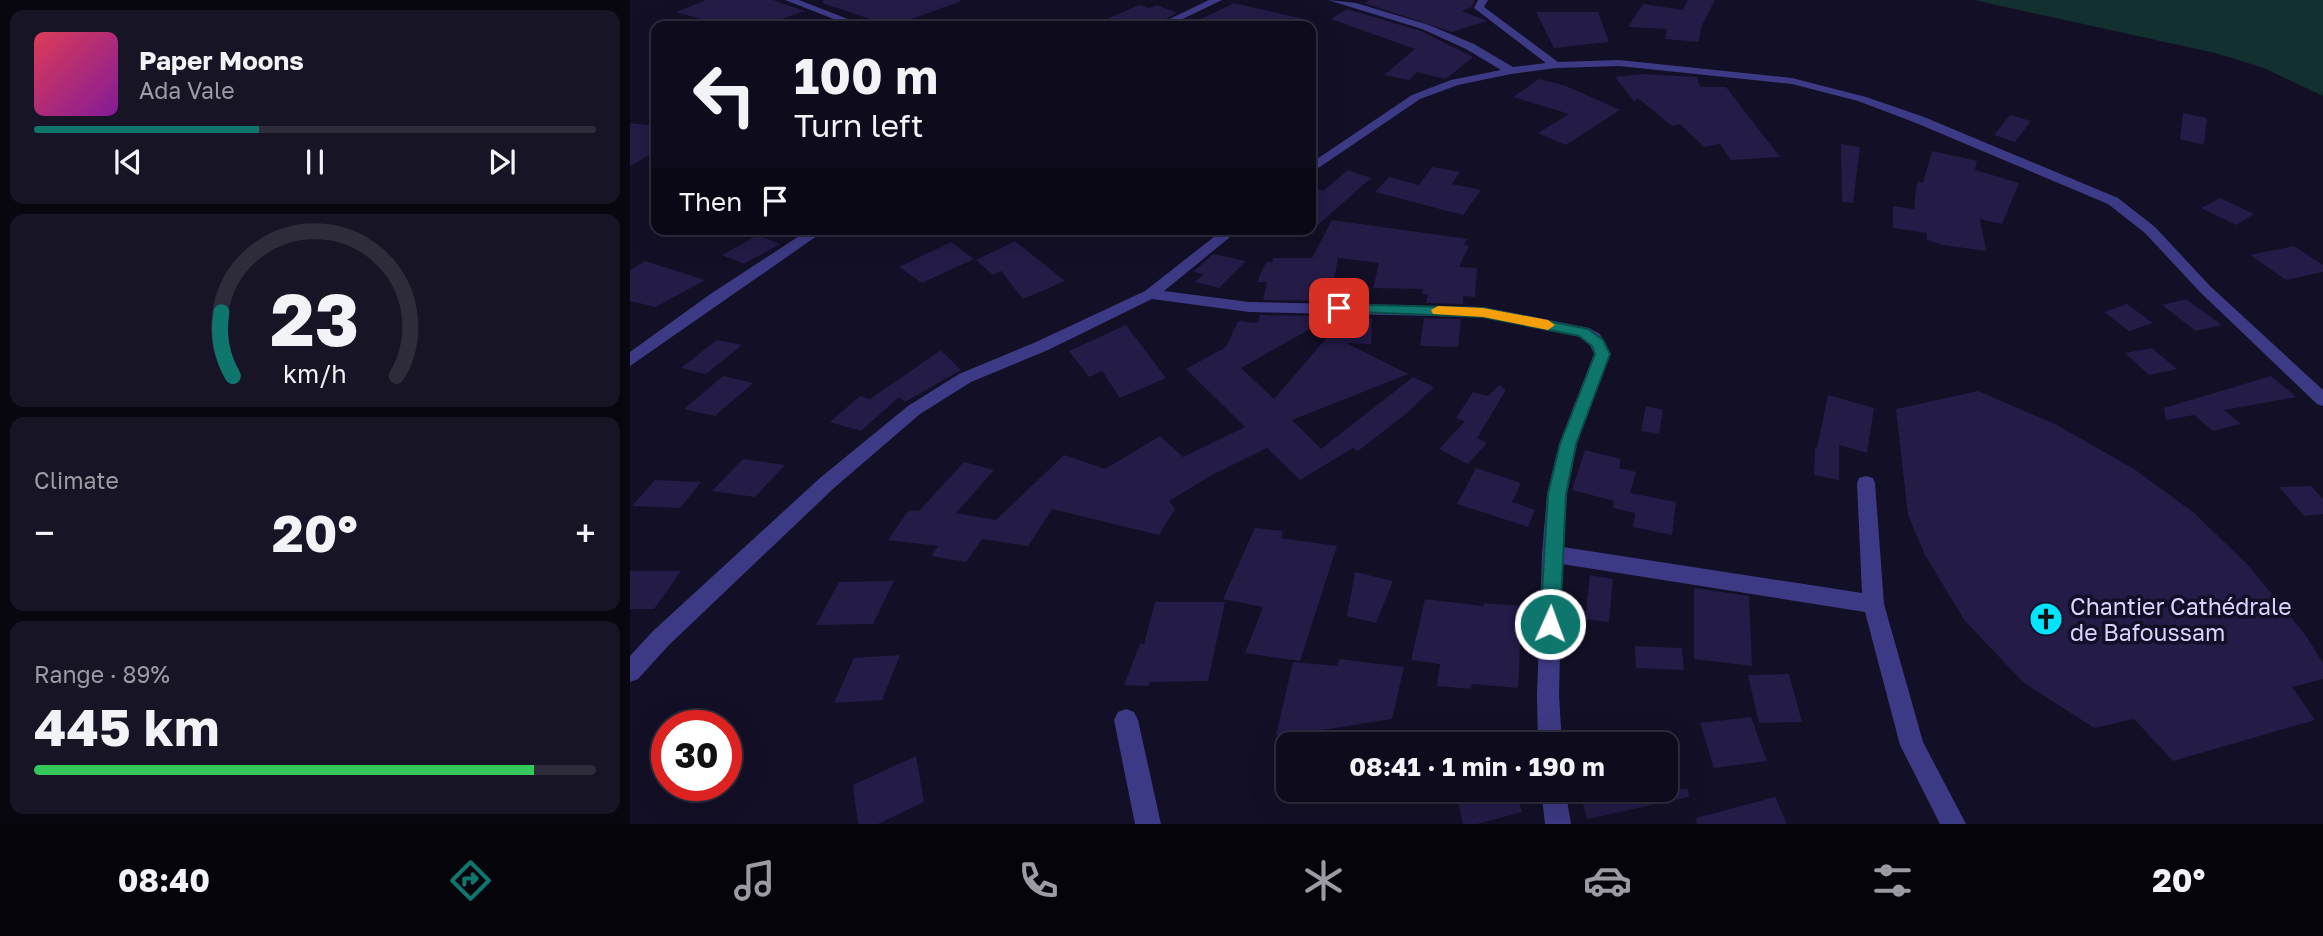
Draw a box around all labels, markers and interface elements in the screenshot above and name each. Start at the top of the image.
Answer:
text: Paper Moons [139,45,304,76]
text: 100 m [794,46,938,105]
icon: left [679,49,770,140]
text: Ada Vale [139,76,235,104]
text: Turn left [794,106,923,144]
icon: previous [109,143,147,181]
icon: pause [296,143,334,181]
icon: next [483,143,521,181]
icon: arrive [756,182,794,220]
text: Then [679,186,742,217]
text: 23 [271,276,359,363]
pin [1309,278,1369,338]
icon: arrive [1320,289,1358,327]
text: km/h [283,358,347,389]
text: Climate [34,466,119,494]
text: 20° [272,501,358,563]
text: − [34,510,55,555]
text: + [575,510,596,555]
position arrow [1513,587,1587,661]
place label: Chantier Cathédrale de Bafoussam [2070,592,2292,646]
church icon: Chantier Cathédrale de Bafoussam [2027,600,2065,638]
text: Range · 89% [34,660,170,688]
text: 445 km [34,695,219,757]
speed limit sign: 30 [651,710,742,801]
text: 08:41 · 1 min · 190 m [1349,751,1605,782]
icon: directions [446,856,495,905]
icon: music [730,856,779,905]
icon: phone [1014,856,1063,905]
icon: climate [1299,856,1348,905]
icon: car [1583,856,1632,905]
icon: filters [1868,856,1917,905]
text: 08:40 [118,861,210,899]
text: 20° [2152,861,2205,899]

